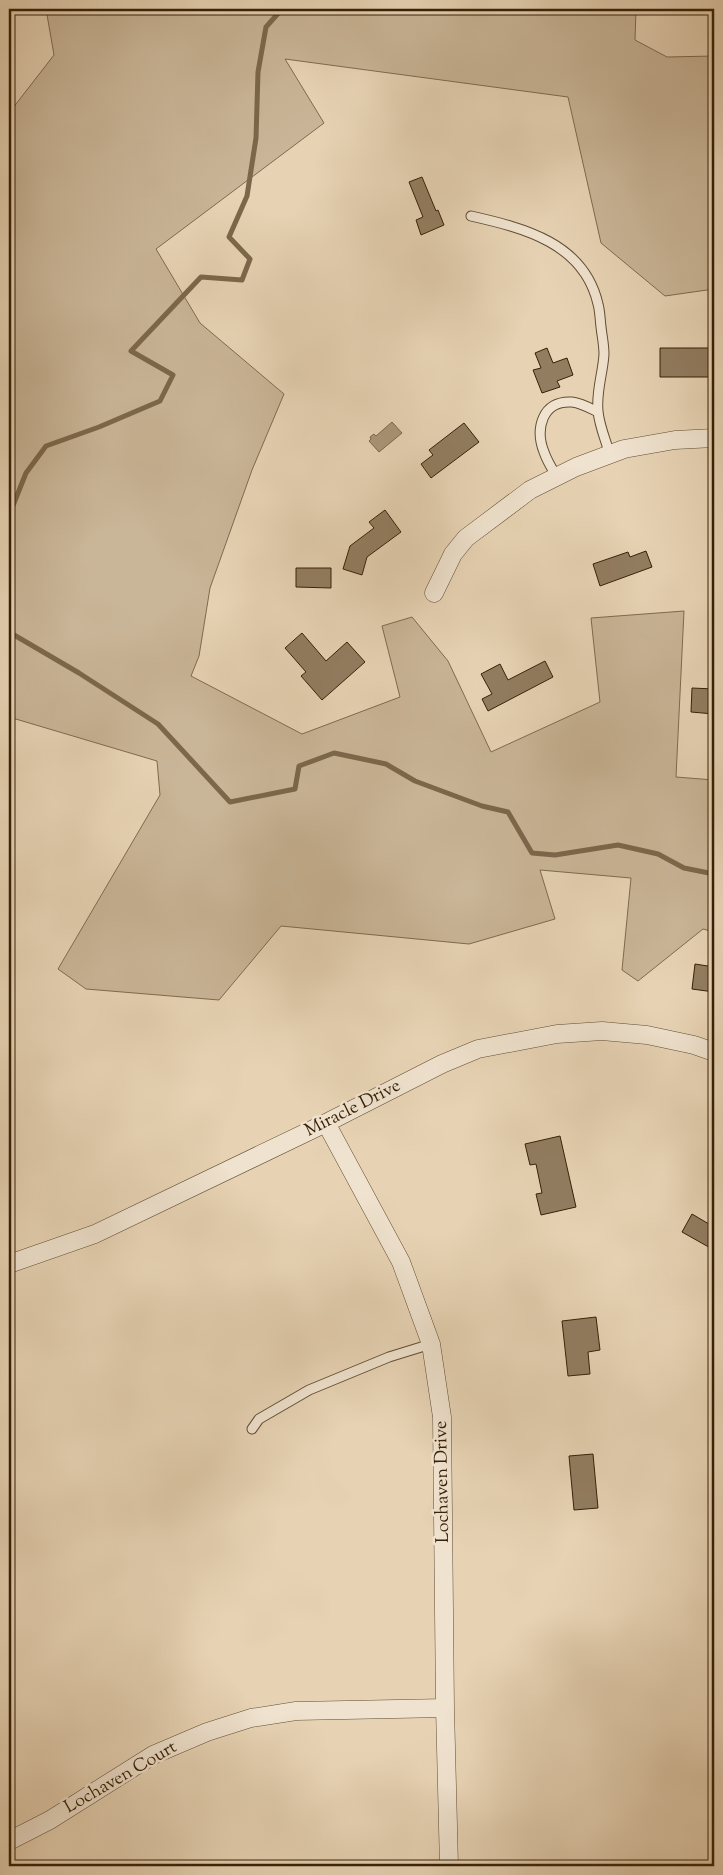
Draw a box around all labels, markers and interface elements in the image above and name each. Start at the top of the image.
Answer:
street label: Miracle Drive [300,1074,406,1144]
street label: Lochaven Drive [429,1421,457,1543]
street label: Lochaven Court [60,1735,182,1821]

